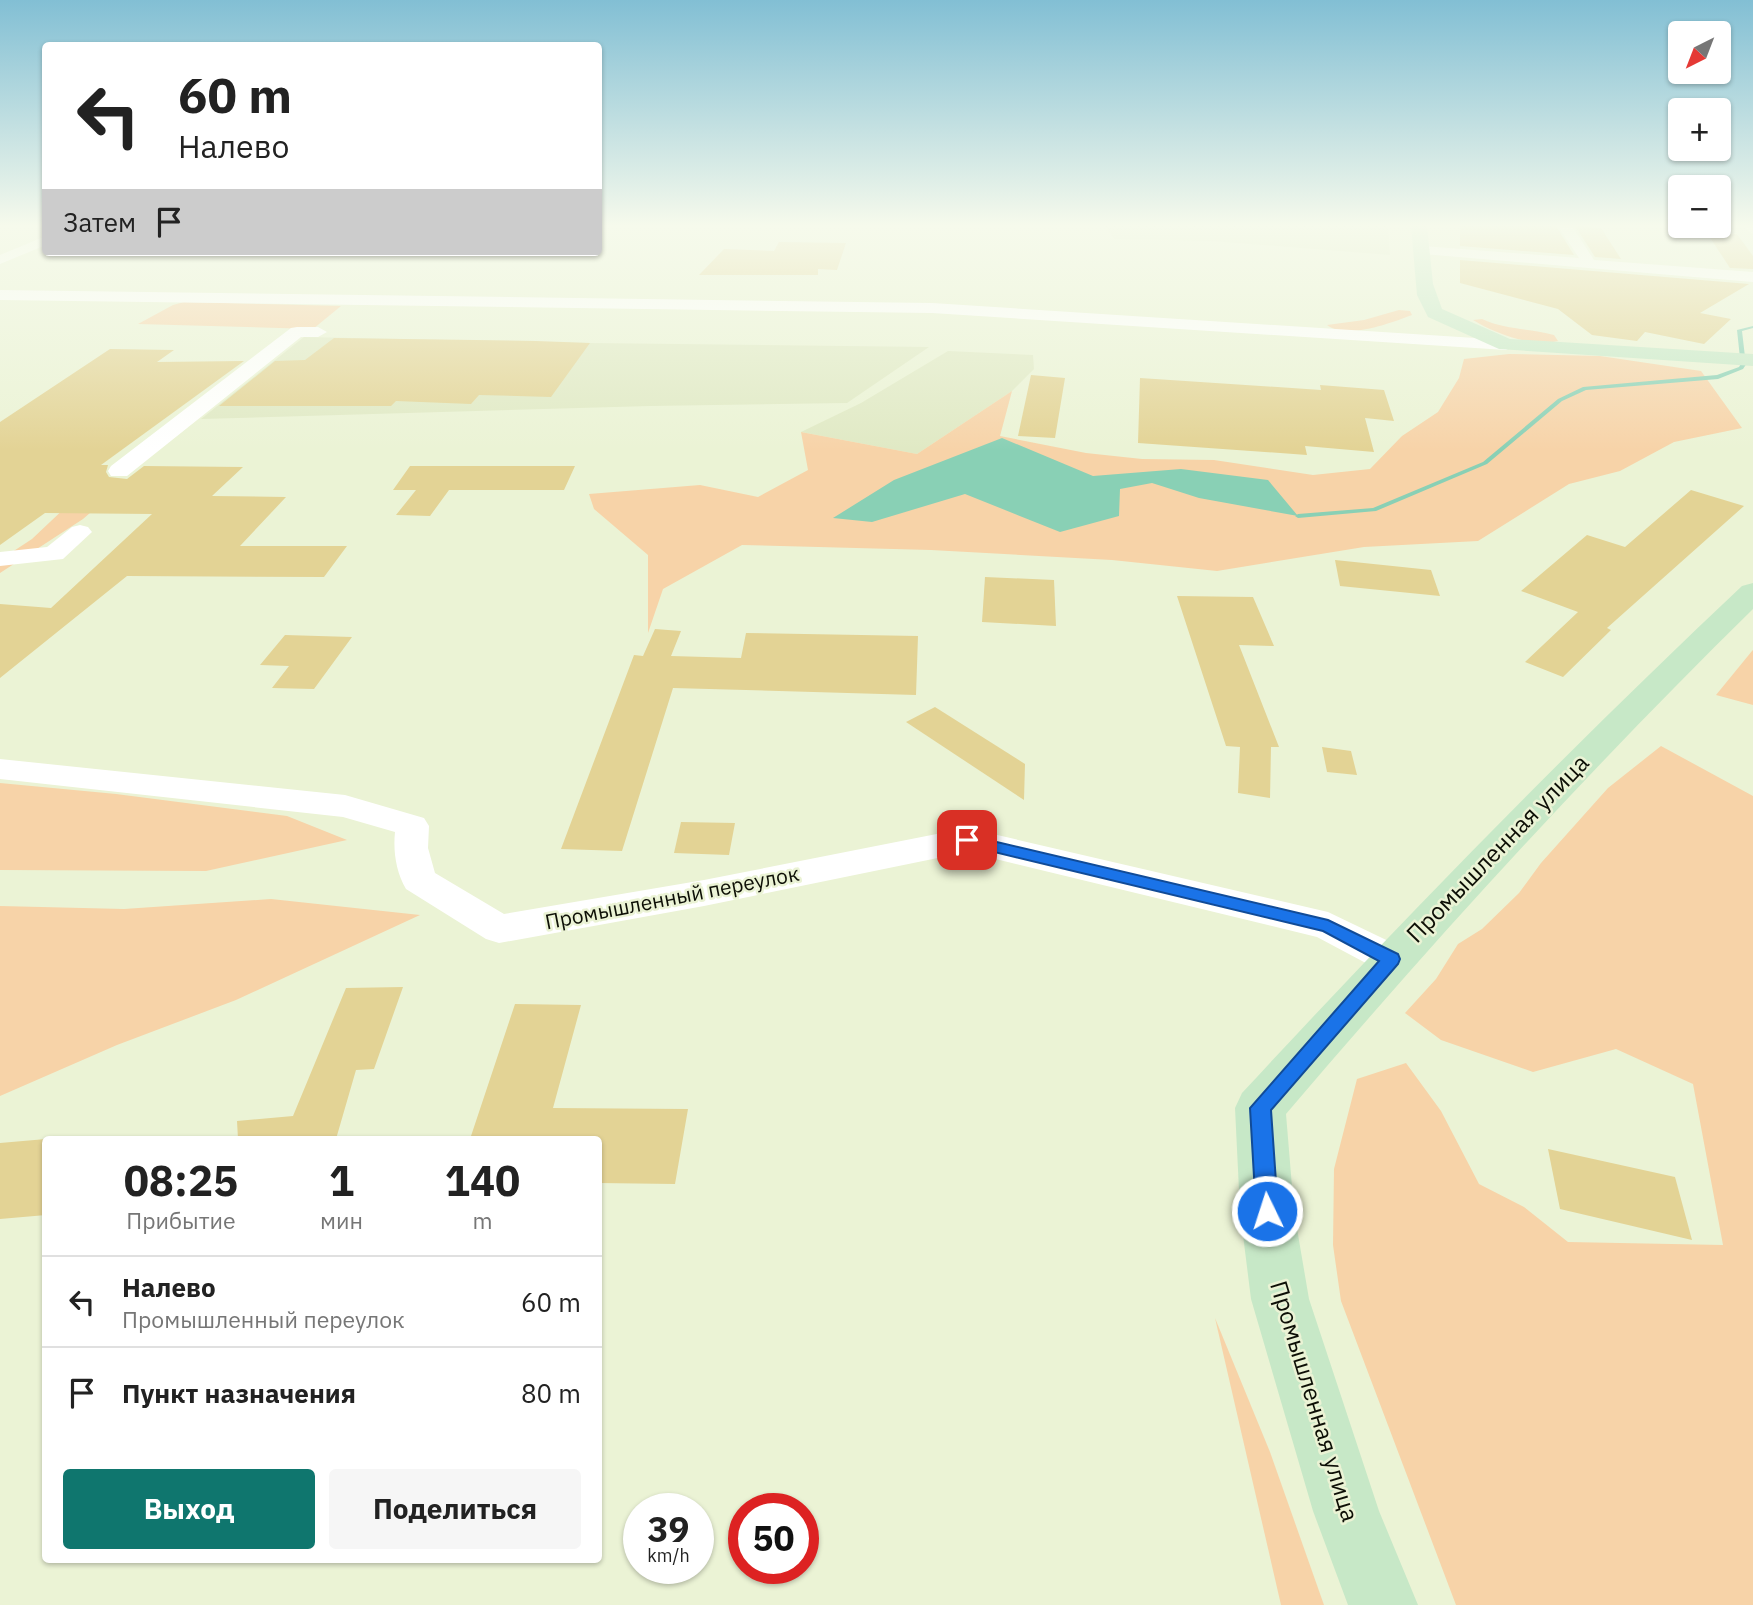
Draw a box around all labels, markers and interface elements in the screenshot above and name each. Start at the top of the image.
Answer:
north arrow [1668,21,1731,84]
map controls [1668,21,1731,238]
text: 60 m [178,63,292,126]
icon: left [63,70,154,161]
button: + [1668,98,1731,161]
text: Налево [178,125,289,167]
button: − [1668,175,1731,238]
icon: arrive [150,203,188,241]
text: Затем [63,205,136,239]
street label: Промышленная улица [1399,747,1595,949]
pin [937,810,997,870]
icon: arrive [948,821,986,859]
street label: Промышленный переулок [543,859,801,935]
text: 08:25 [124,1153,238,1208]
text: 1 [329,1153,354,1208]
text: 140 [445,1153,520,1208]
position arrow [1230,1174,1304,1248]
text: Прибытие [126,1205,236,1235]
text: мин [320,1205,363,1235]
text: m [472,1205,493,1235]
text: Налево [122,1270,216,1304]
street label: Промышленная улица [1263,1277,1367,1525]
icon: left [63,1283,101,1321]
text: 60 m [521,1285,581,1319]
text: Промышленный переулок [122,1304,405,1334]
icon: arrive [63,1374,101,1412]
text: Пункт назначения [122,1376,356,1410]
text: 80 m [521,1376,581,1410]
button: Выход [63,1469,315,1549]
button: Поделиться [329,1469,581,1549]
speed limit sign: 50 [728,1493,819,1584]
text: 39 [647,1506,690,1552]
text: km/h [647,1544,690,1567]

